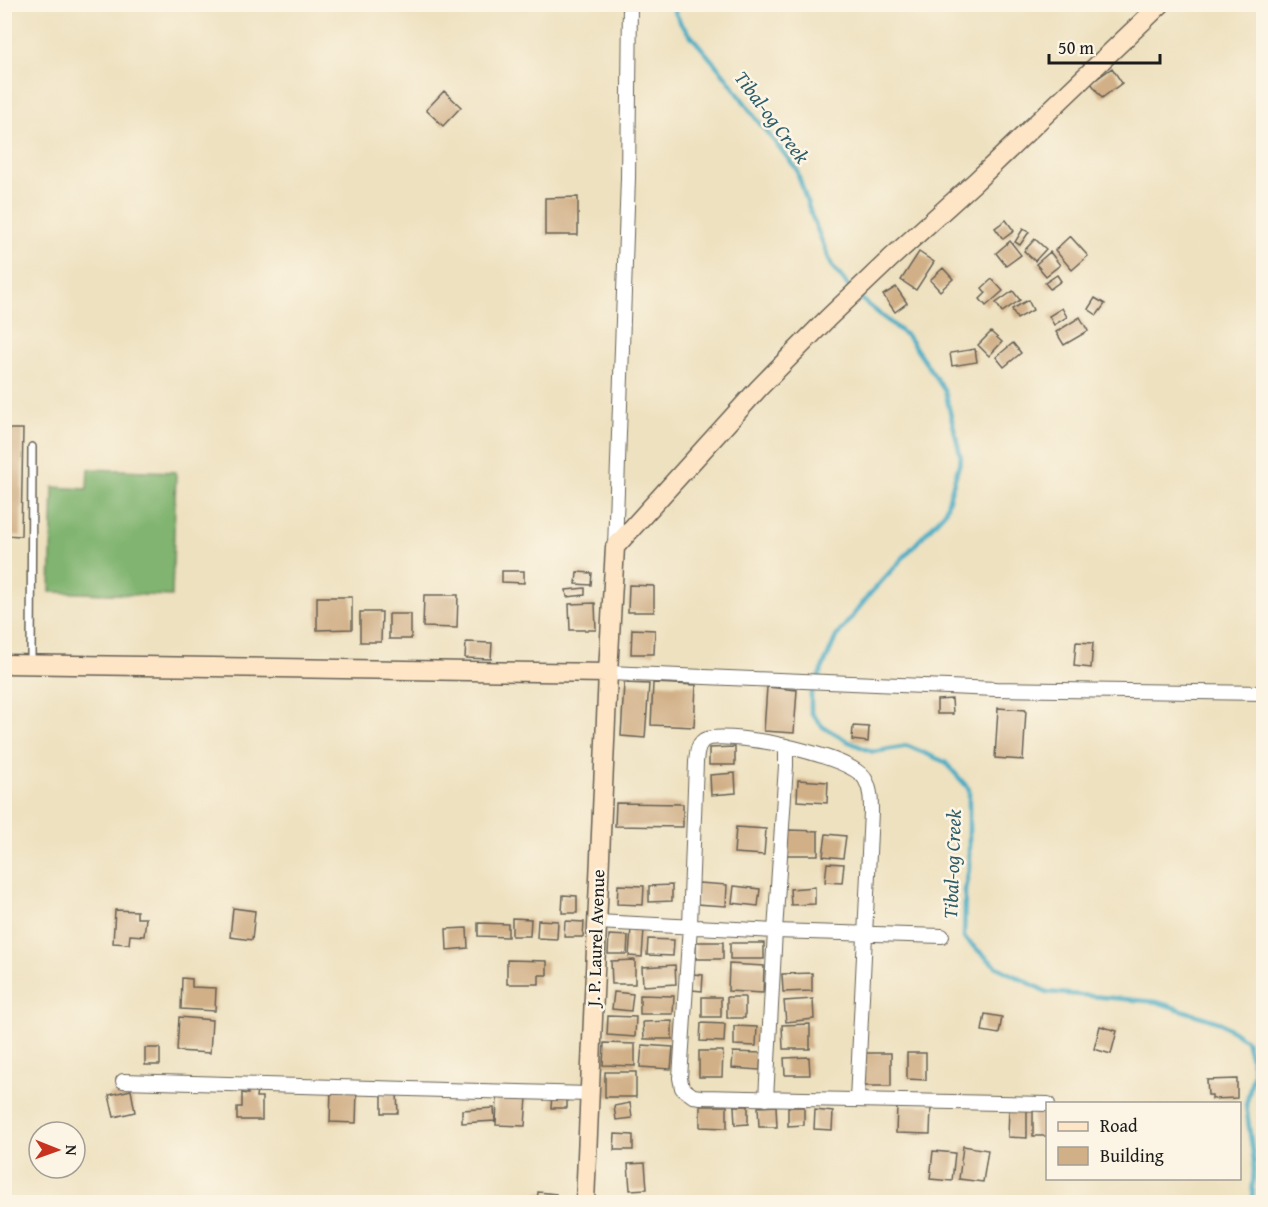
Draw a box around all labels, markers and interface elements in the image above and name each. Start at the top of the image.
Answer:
scale bar [1049,27,1160,65]
text: 50 m [1058,34,1094,61]
water label: Tibal-og Creek [728,64,817,170]
water label: Tibal-og Creek [935,808,968,919]
street label: J. P. Laurel Avenue [580,869,611,1009]
legend [1046,1102,1241,1180]
text: Road [1100,1112,1138,1139]
north arrow [27,1120,87,1180]
text: Building [1100,1142,1164,1169]
text: N [60,1145,84,1156]

